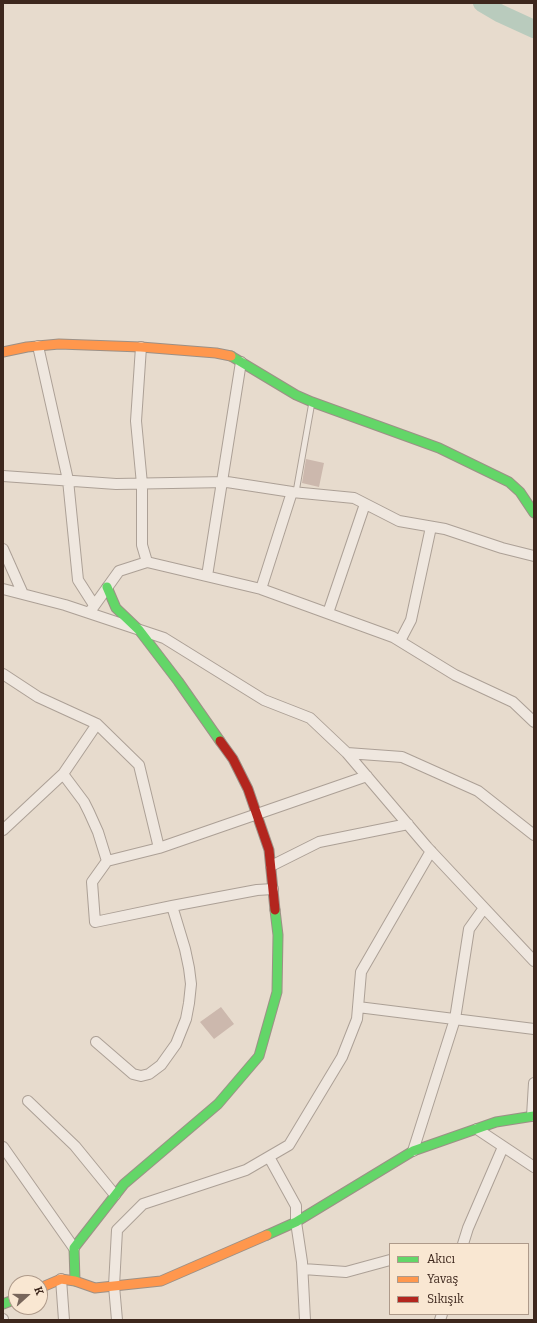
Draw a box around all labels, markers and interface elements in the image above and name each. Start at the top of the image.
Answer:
legend [389,1243,529,1315]
text: Akıcı [427,1252,455,1266]
text: Yavaş [427,1272,458,1286]
north arrow [8,1275,48,1315]
text: K [31,1285,46,1297]
text: Sıkışık [427,1292,464,1306]

